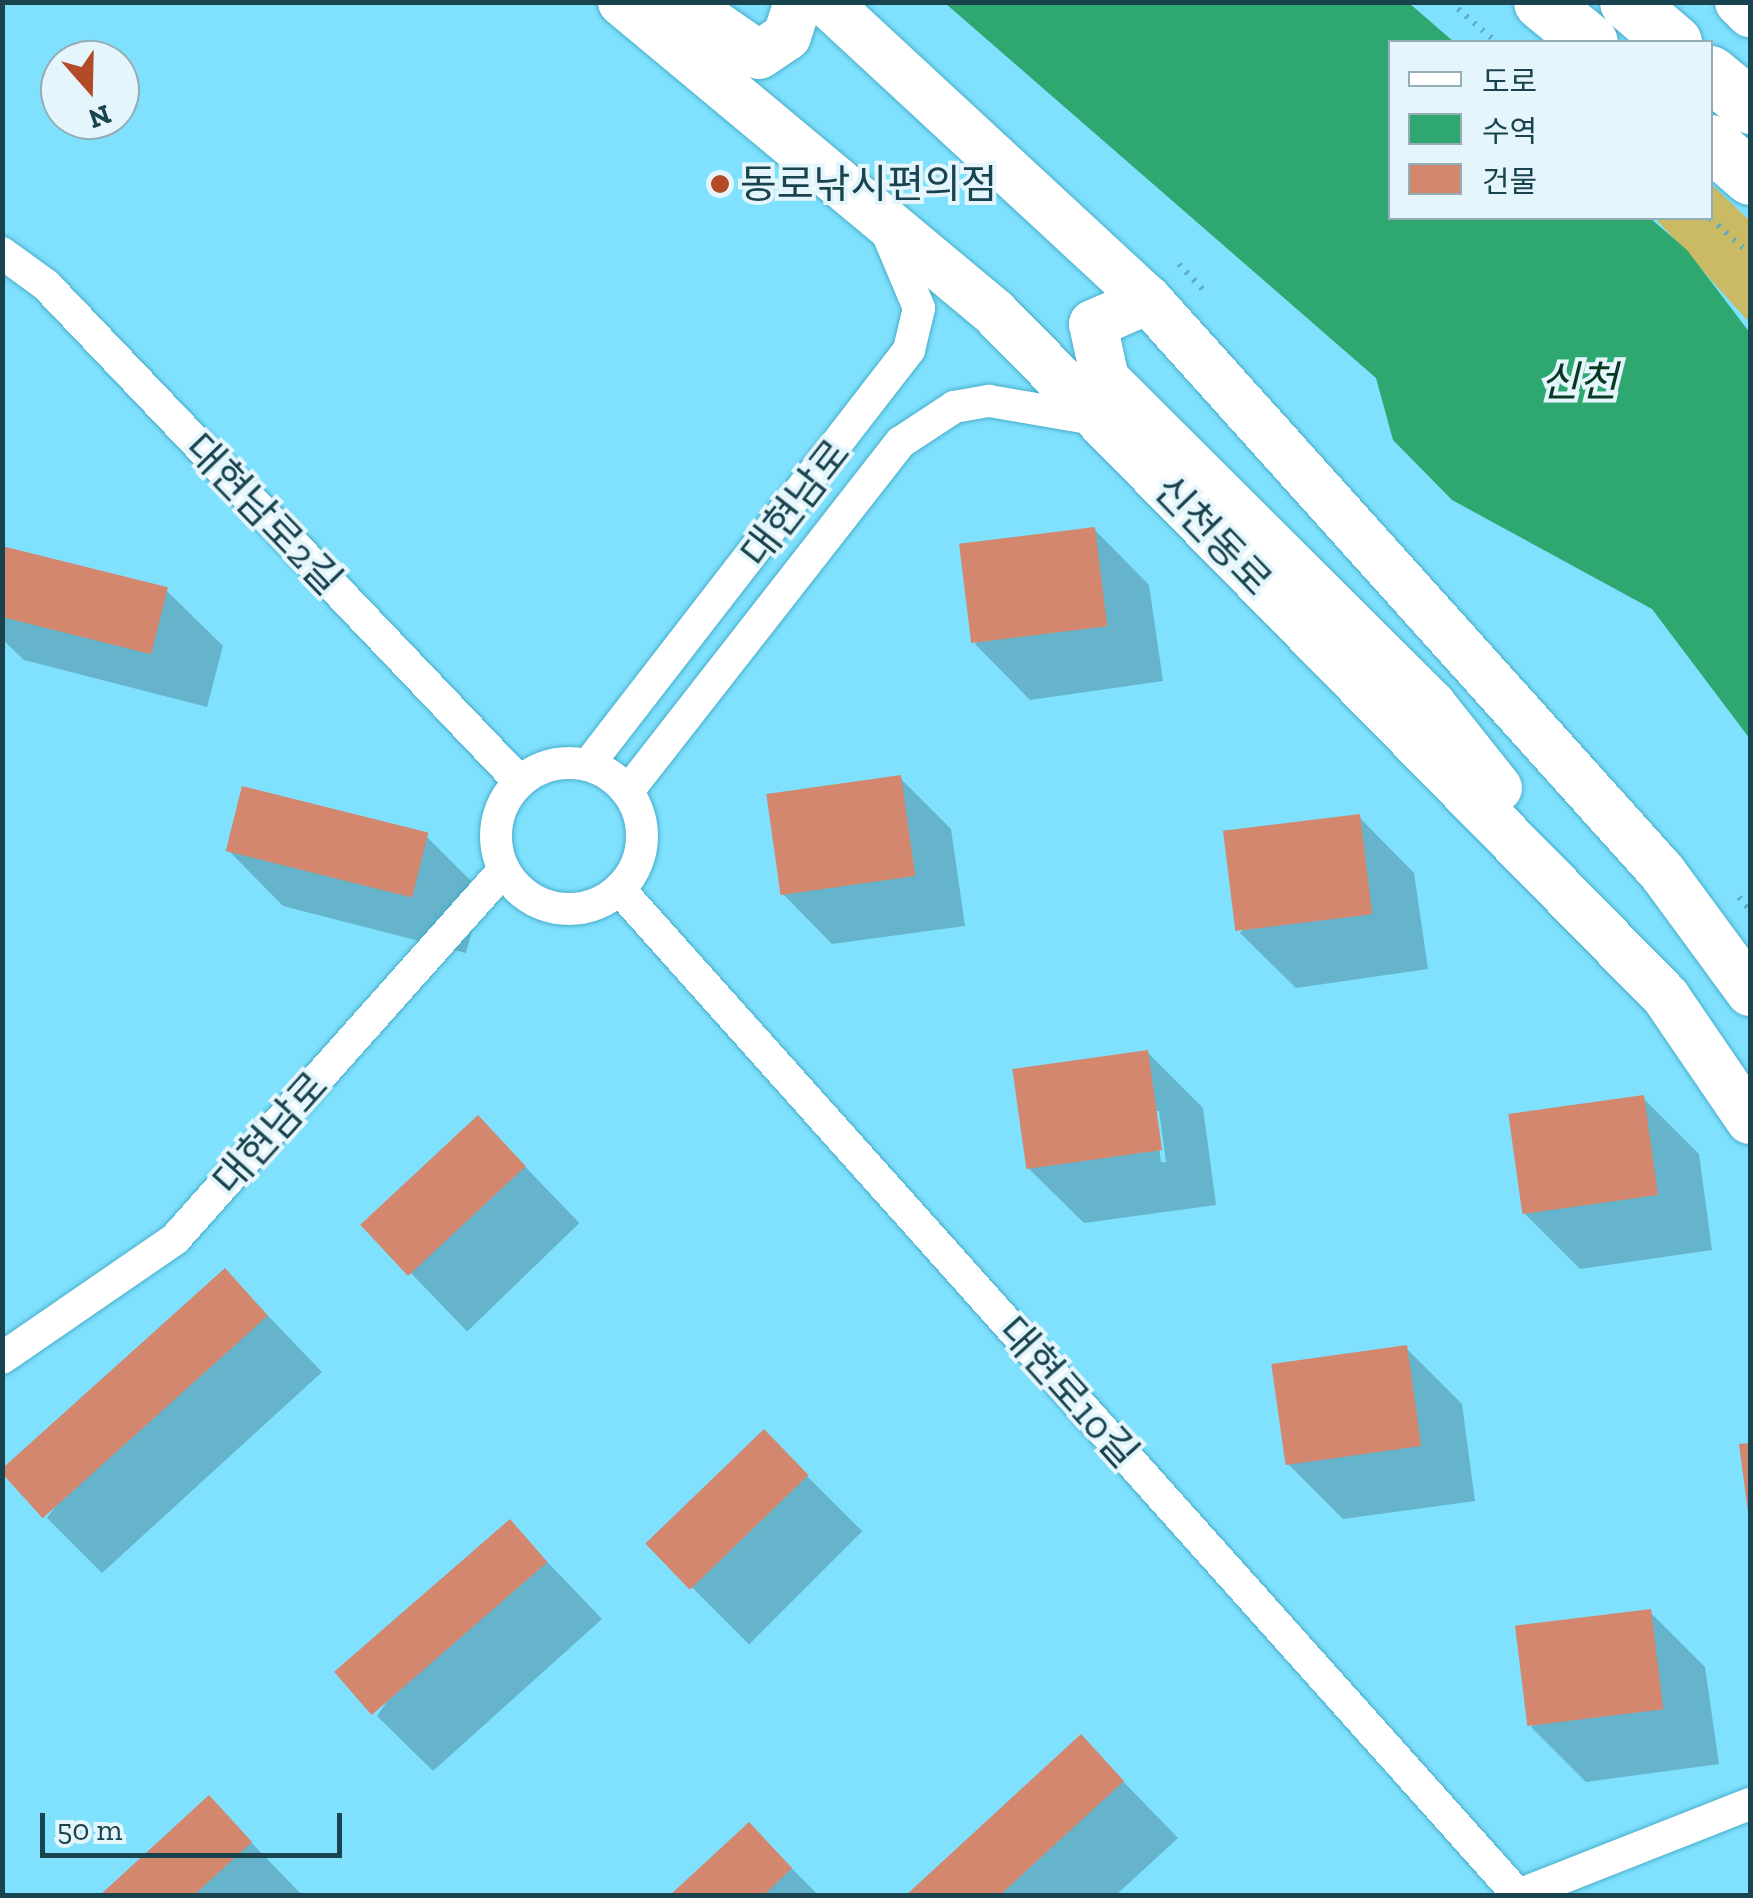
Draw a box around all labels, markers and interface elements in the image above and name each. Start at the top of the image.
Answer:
north arrow [40,40,140,140]
legend [1388,40,1713,220]
text: 도로 [1482,64,1537,100]
text: N [84,98,115,136]
text: 수역 [1482,114,1537,150]
place label: 동로낚시편의점 [740,160,998,208]
text: 건물 [1482,164,1537,200]
marker: 동로낚시편의점 [709,173,731,195]
water label: 신천 [1540,357,1618,407]
street label: 대현남로2길 [176,424,352,604]
street label: 대현남로 [731,430,859,576]
street label: 신천동로 [1145,465,1281,605]
street label: 대현남로 [203,1062,337,1204]
street label: 대현로10길 [989,1307,1149,1477]
scale bar [45,1793,348,1855]
text: 50 m [57,1812,122,1848]

